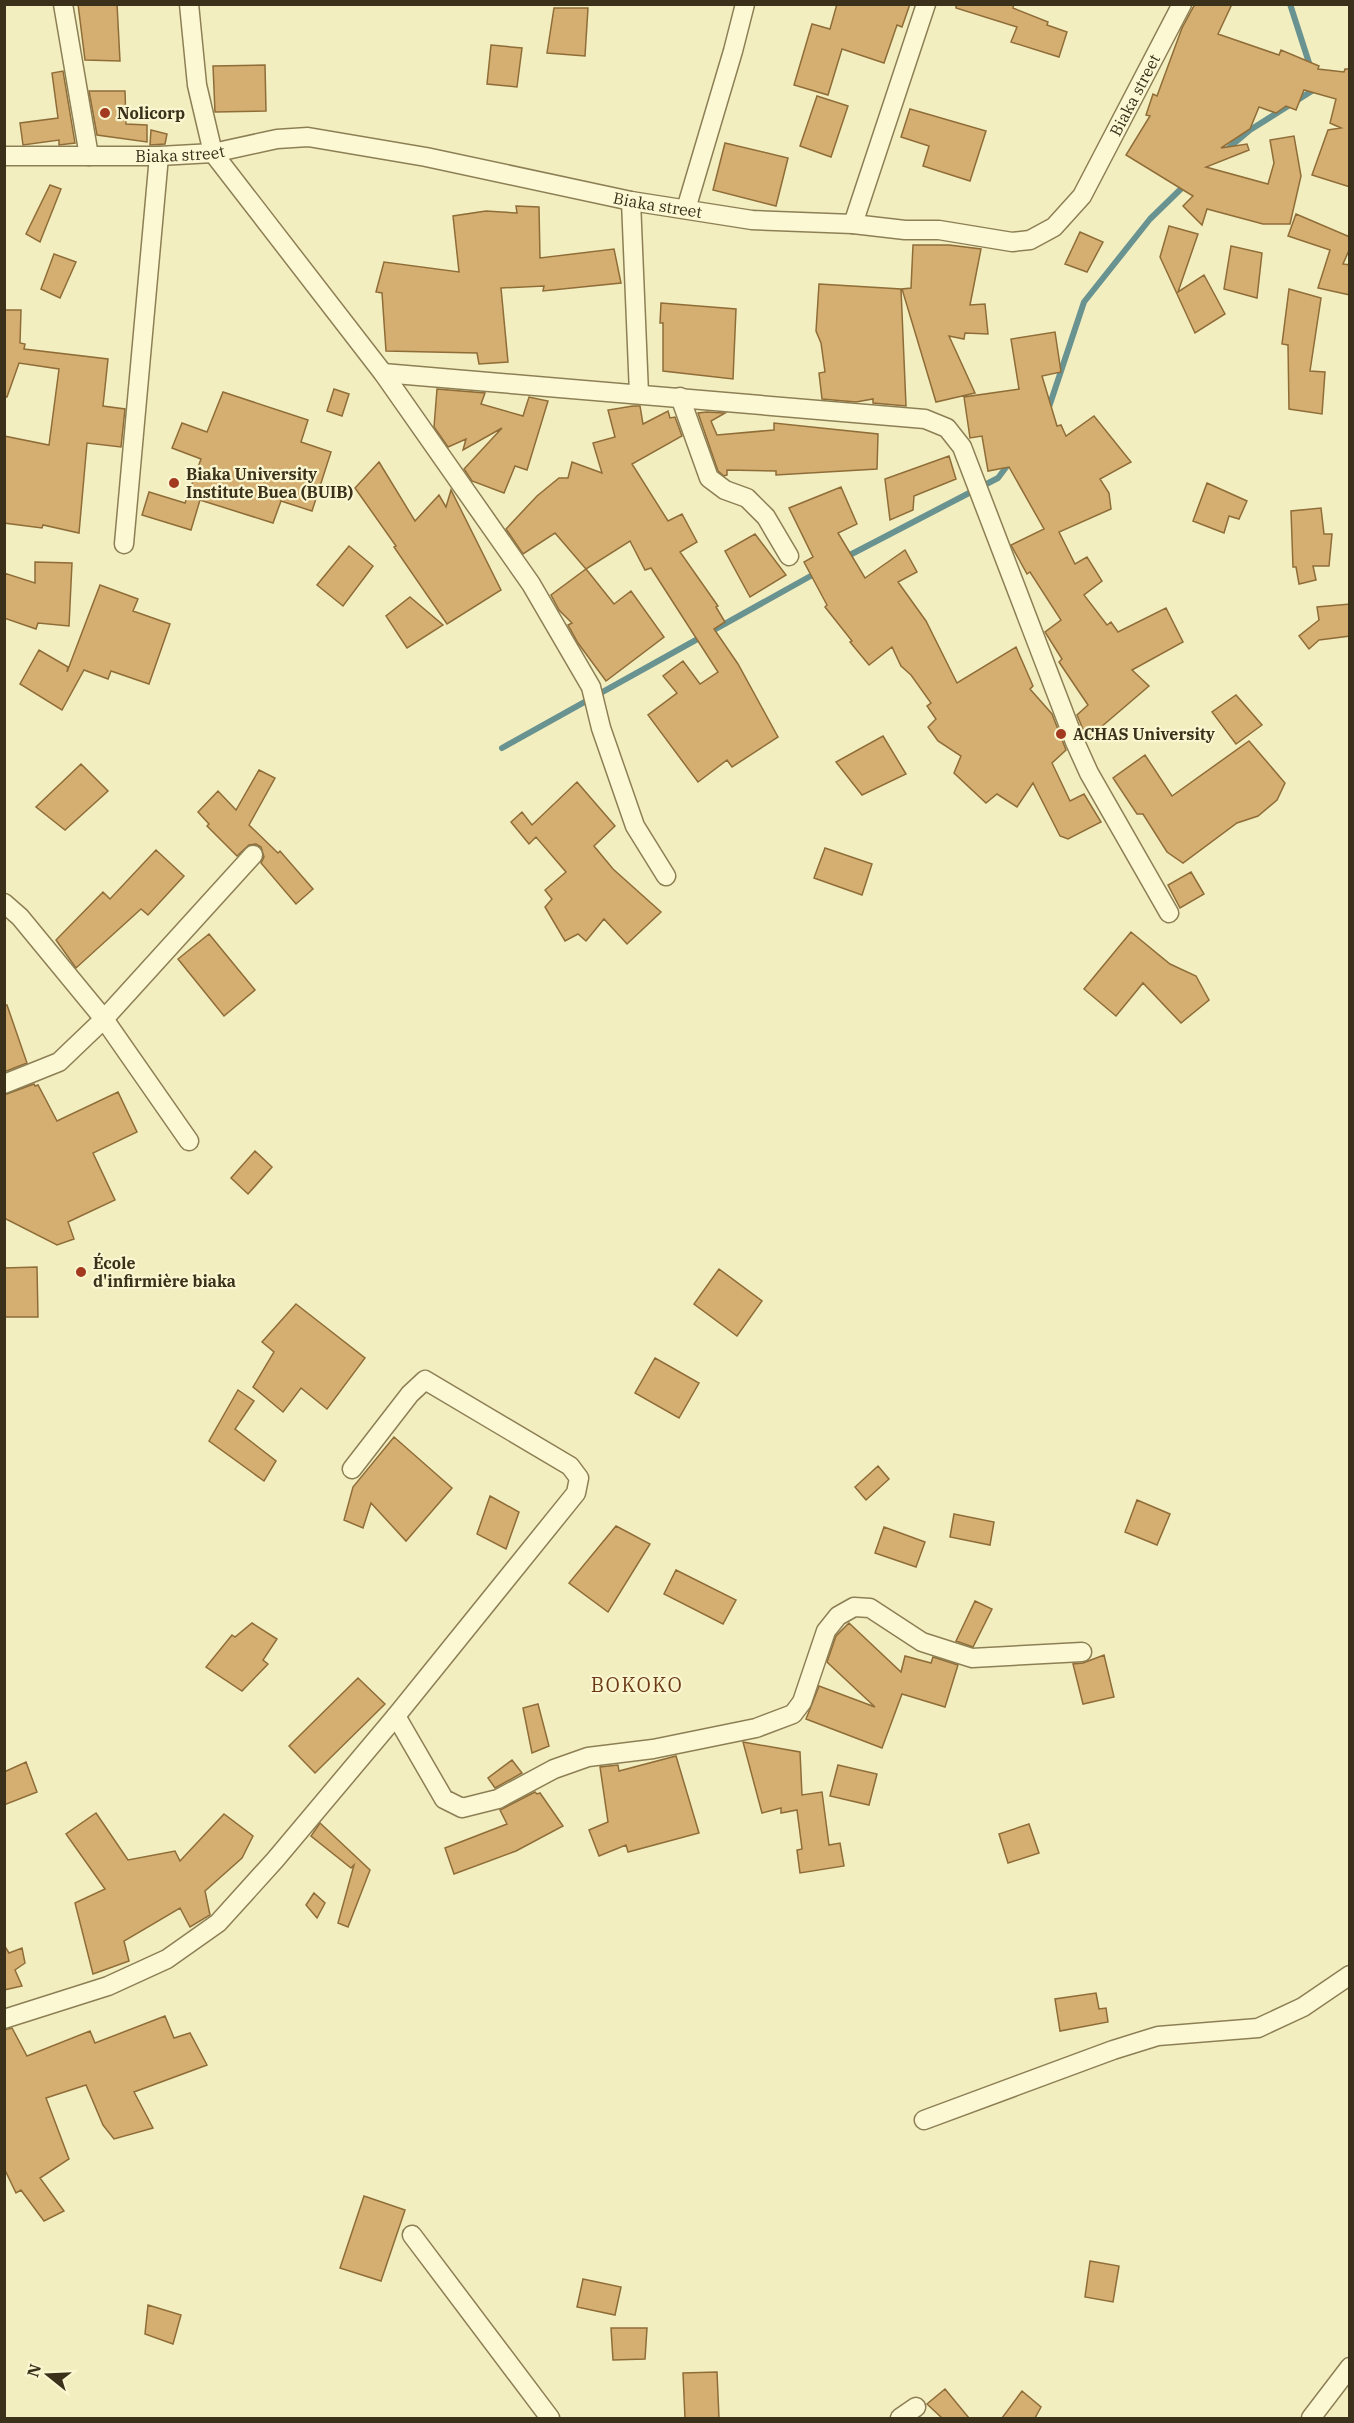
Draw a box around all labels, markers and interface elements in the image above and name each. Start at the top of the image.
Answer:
street label: Biaka street [1105,50,1164,139]
place label: Nolicorp [117,103,185,123]
marker: Nolicorp [98,106,112,120]
street label: Biaka street [135,141,227,166]
street label: Biaka street [611,187,704,222]
place label: Biaka University Institute Buea (BUIB) [186,464,353,502]
marker: Biaka University Institute Buea (BUIB) [167,476,181,490]
place label: ACHAS University [1073,724,1216,744]
marker: ACHAS University [1054,727,1068,741]
place label: École d'infirmière biaka [93,1252,236,1291]
marker: École d'infirmière biaka [74,1265,88,1279]
district label: BOKOKO [591,1671,683,1698]
north arrow [18,2345,78,2405]
text: N [22,2361,45,2379]

